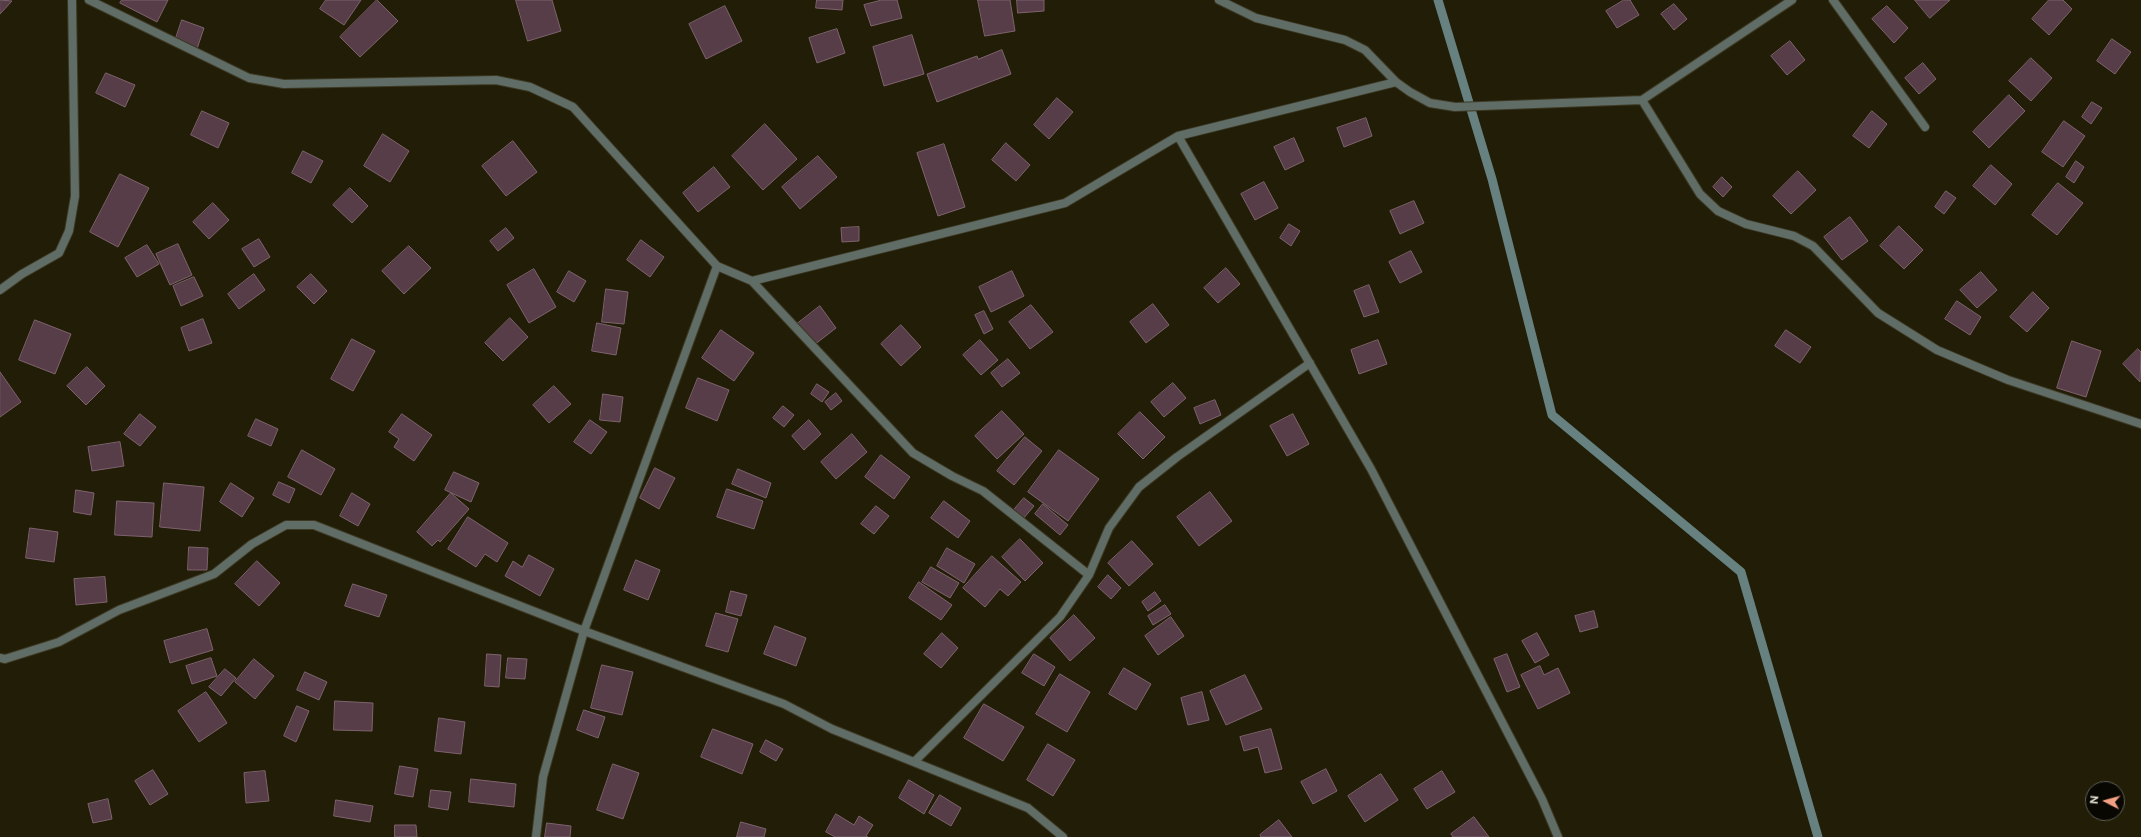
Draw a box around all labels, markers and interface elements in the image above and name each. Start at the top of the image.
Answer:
north arrow [2085,781,2125,821]
text: N [2088,795,2100,805]

